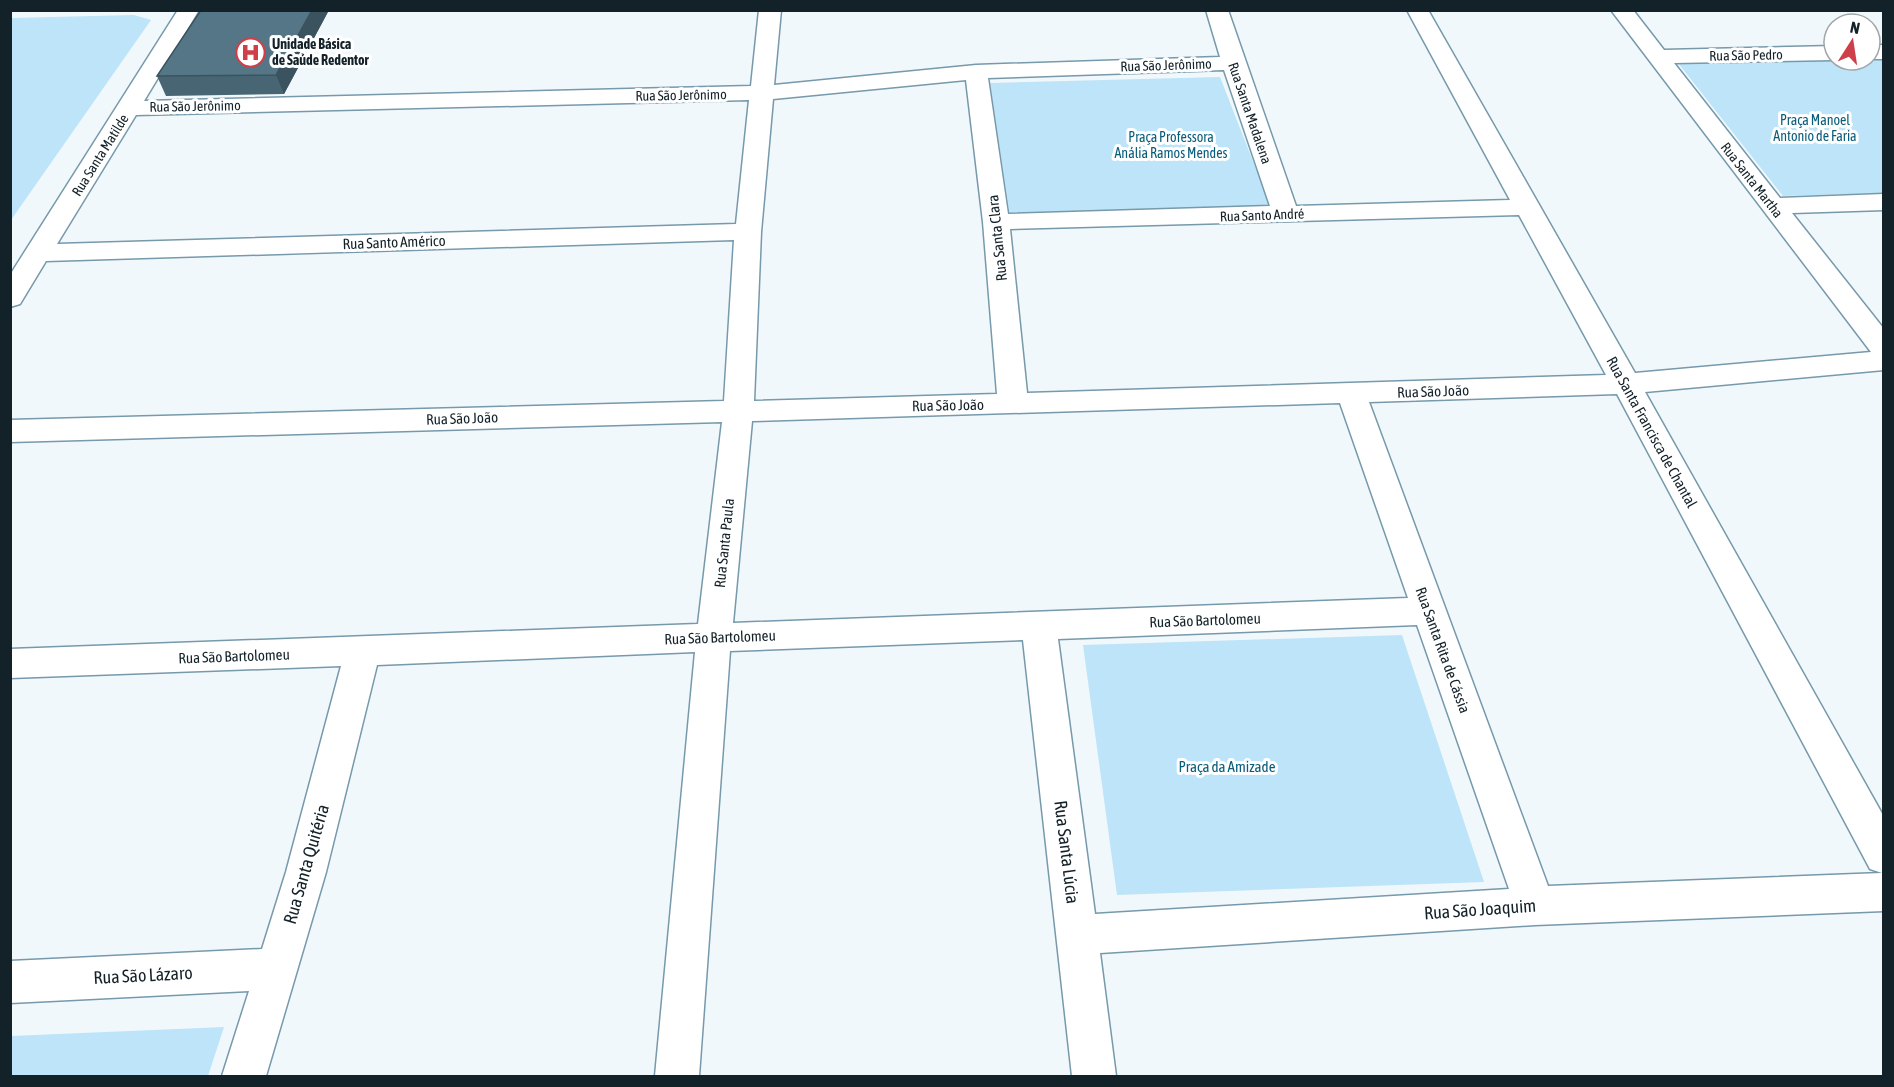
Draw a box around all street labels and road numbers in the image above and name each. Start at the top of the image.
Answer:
street label: Rua São Pedro [1709,46,1783,64]
street label: Rua São Jerônimo [1120,55,1212,75]
street label: Rua Santa Madalena [1225,60,1275,166]
street label: Rua São Jerônimo [635,86,727,104]
street label: Rua São Jerônimo [149,97,241,115]
street label: Rua Santa Matilde [68,111,132,199]
street label: Rua Santa Martha [1718,139,1786,221]
street label: Rua Santa Clara [984,194,1010,282]
street label: Rua Santo André [1219,206,1305,224]
street label: Rua Santo Américo [342,232,446,252]
street label: Rua Santa Francisca de Chantal [1603,353,1701,511]
street label: Rua São João [1397,381,1469,401]
street label: Rua São João [912,396,984,414]
street label: Rua São João [426,408,498,428]
street label: Rua Santa Paula [711,497,737,589]
street label: Rua Santa Rita de Cássia [1412,585,1474,715]
street label: Rua São Bartolomeu [1149,610,1261,630]
street label: Rua São Bartolomeu [664,627,776,647]
street label: Rua São Bartolomeu [178,646,290,666]
street label: Rua Santa Lúcia [1050,799,1084,905]
street label: Rua Santa Quitéria [279,802,333,926]
street label: Rua São Joaquim [1423,895,1537,923]
street label: Rua São Lázaro [93,962,193,988]

